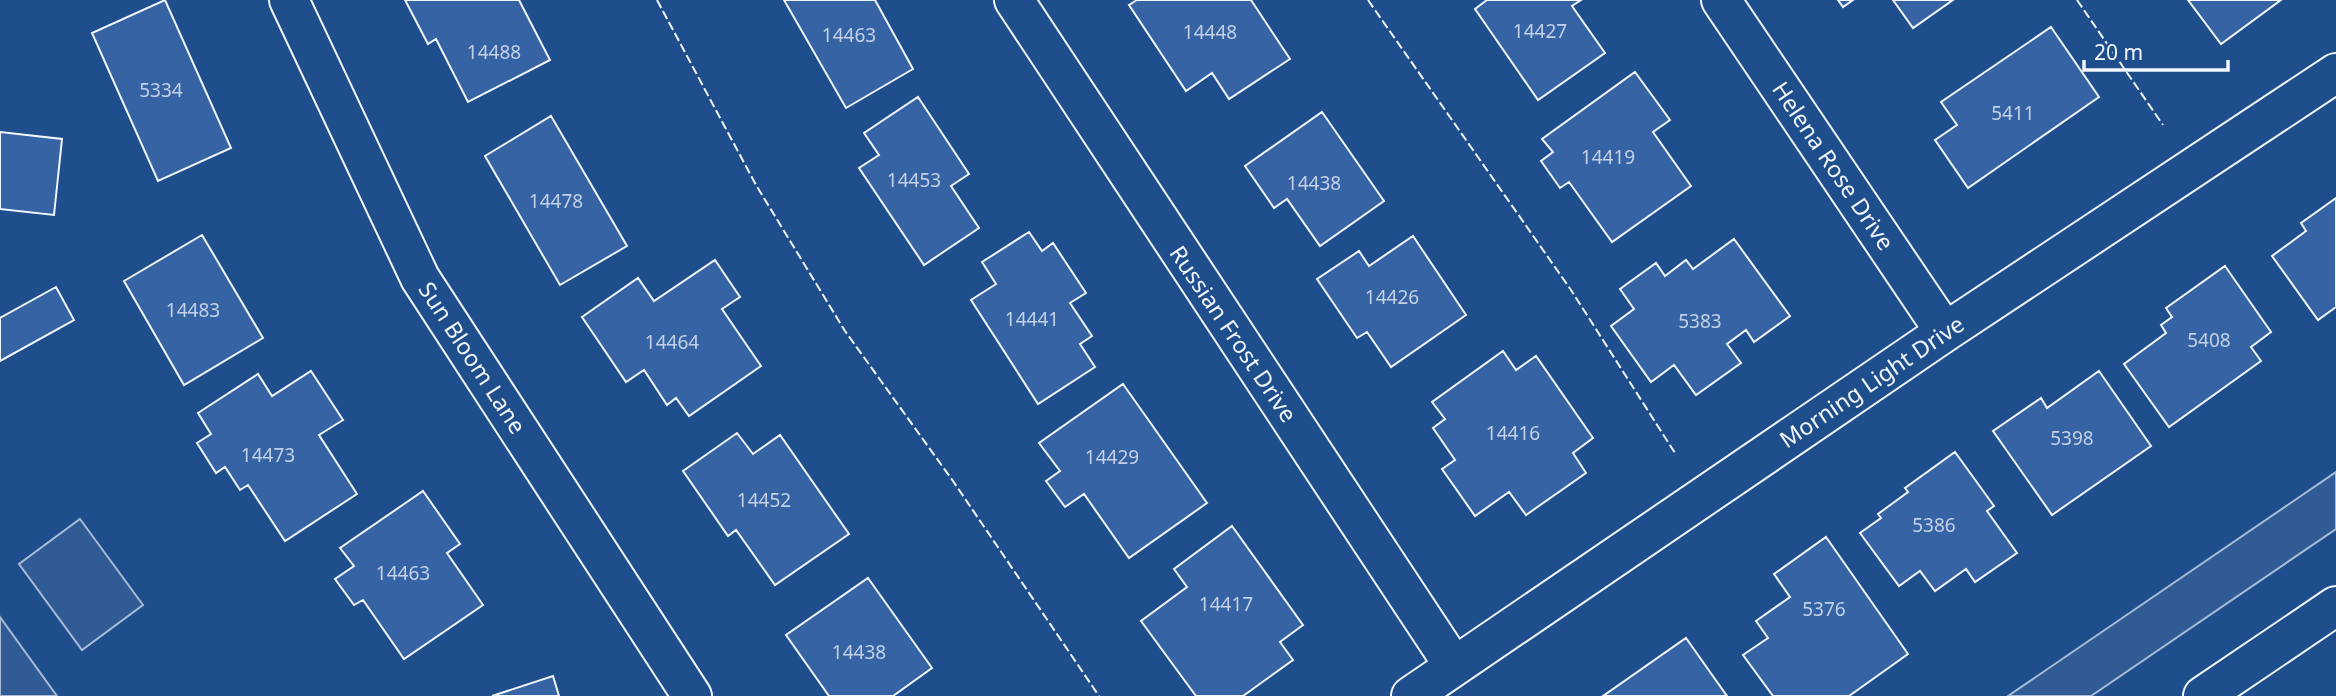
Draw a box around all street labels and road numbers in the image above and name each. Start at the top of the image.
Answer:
street label: Helena Rose Drive [1765,75,1902,256]
street label: Russian Frost Drive [1163,239,1305,428]
street label: Sun Bloom Lane [412,275,534,440]
street label: Morning Light Drive [1773,307,1970,455]

